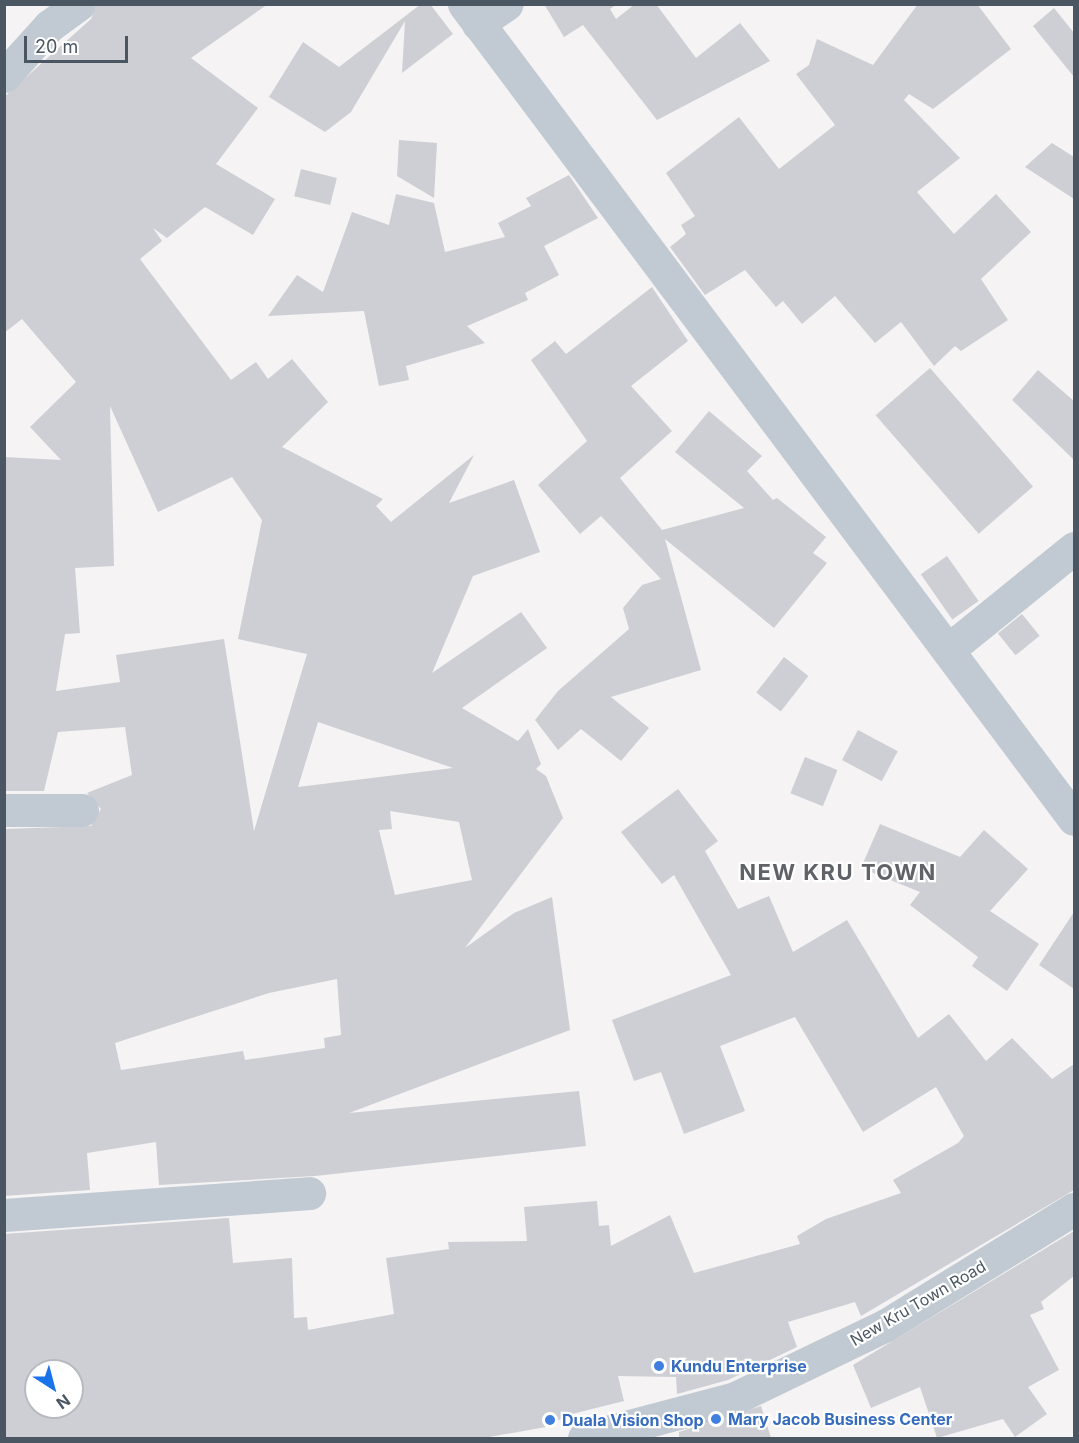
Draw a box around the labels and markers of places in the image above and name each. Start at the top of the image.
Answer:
place label: Kundu Enterprise [671,1356,807,1376]
marker: Kundu Enterprise [652,1359,666,1373]
place label: Mary Jacob Business Center [728,1409,952,1429]
place label: Duala Vision Shop [562,1410,704,1430]
marker: Mary Jacob Business Center [709,1412,723,1426]
marker: Duala Vision Shop [543,1413,557,1427]

